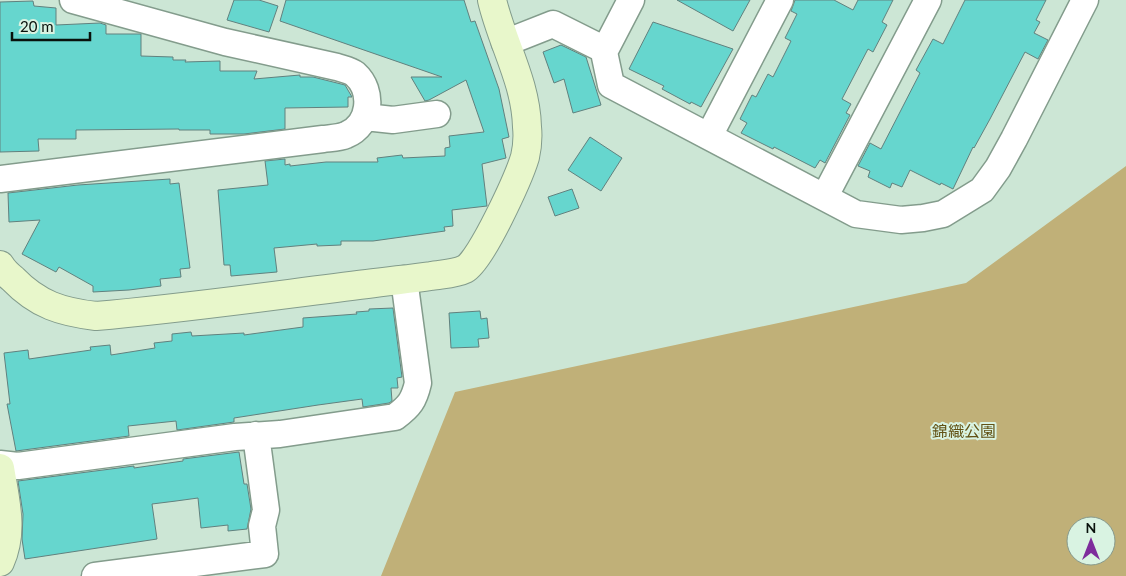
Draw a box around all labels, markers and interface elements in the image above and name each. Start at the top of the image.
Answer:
scale bar [12,10,90,42]
text: 20 m [20,17,54,35]
park label: 錦織公園 [932,421,996,440]
north arrow [1066,516,1116,566]
text: N [1086,519,1096,536]

